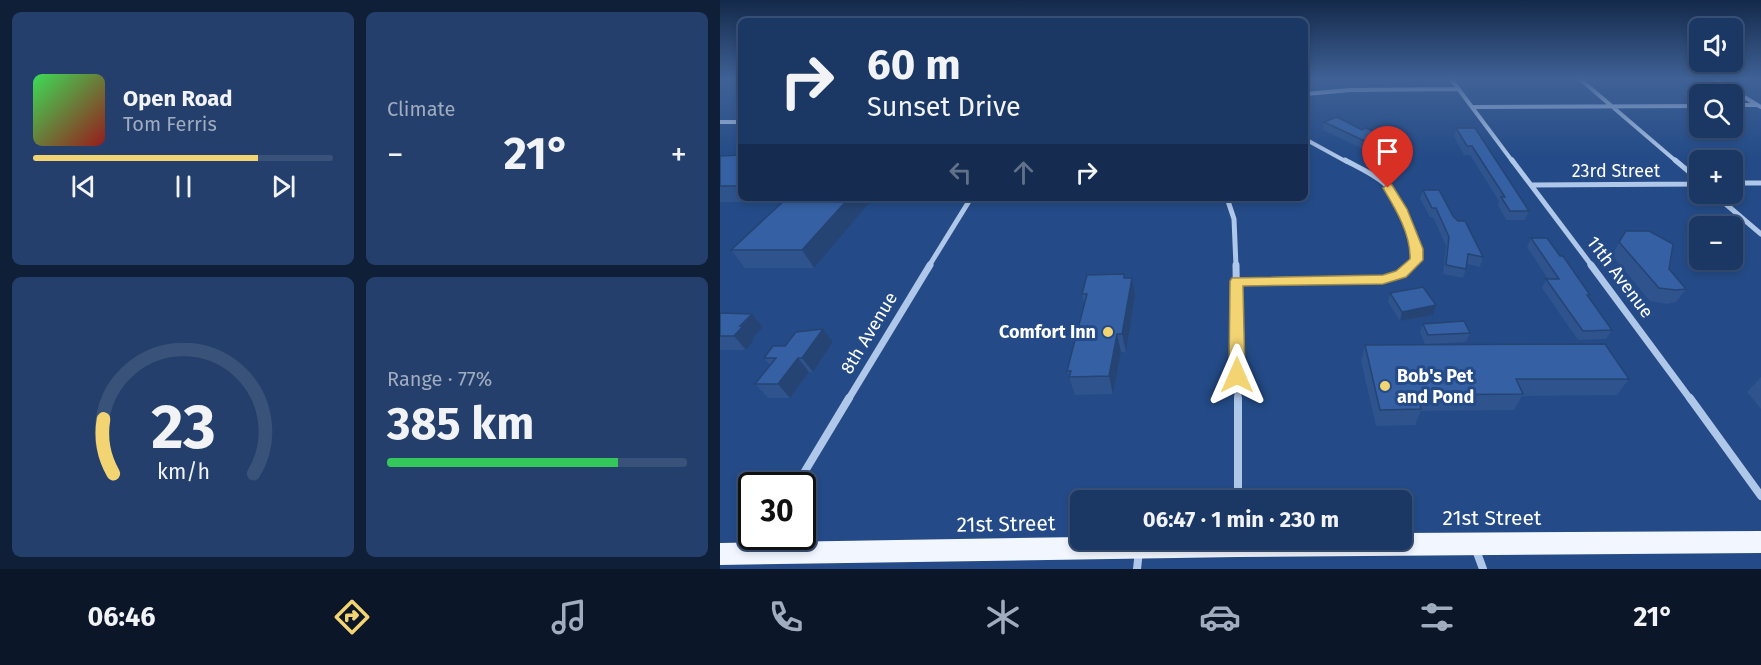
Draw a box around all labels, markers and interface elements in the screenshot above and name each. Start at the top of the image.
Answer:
map controls [1689,18,1743,270]
button: sound [1689,18,1743,72]
text: 60 m [867,40,961,90]
icon: right [768,42,846,120]
button: search [1689,84,1743,138]
text: Open Road [123,85,233,112]
text: Sunset Drive [867,91,1021,123]
text: Climate [387,97,455,121]
text: Tom Ferris [123,112,217,136]
pin [1362,126,1413,188]
text: 21° [504,127,570,181]
text: − [387,135,404,175]
text: + [671,135,687,175]
icon: arrive [1371,135,1404,168]
button: + [1689,150,1743,204]
icon: left [944,156,977,189]
icon: ahead [1007,156,1040,189]
icon: right [1070,156,1103,189]
street label: 23rd Street [1572,160,1661,182]
icon: previous [67,170,100,203]
icon: pause [167,170,200,203]
icon: next [267,170,300,203]
button: − [1689,216,1743,270]
street label: 11th Avenue [1582,232,1658,322]
street label: 8th Avenue [836,288,902,378]
place label: Comfort Inn [999,321,1096,343]
marker: Comfort Inn [1101,325,1115,339]
position arrow [1205,343,1269,407]
place label: Bob's Pet and Pond [1397,365,1474,408]
text: Range · 77% [387,367,492,391]
marker: Bob's Pet and Pond [1378,379,1392,393]
text: 23 [151,390,215,465]
text: 385 km [387,397,534,451]
text: km/h [156,459,210,485]
speed limit sign: 30 [738,472,816,550]
street label: 21st Street [1443,505,1542,531]
text: 06:47 · 1 min · 230 m [1143,506,1339,533]
street label: 21st Street [956,510,1056,538]
icon: directions [331,596,373,638]
icon: music [548,596,590,638]
icon: phone [765,596,807,638]
icon: climate [982,596,1024,638]
icon: car [1199,596,1241,638]
icon: filters [1416,596,1458,638]
text: 06:46 [88,601,155,633]
text: 21° [1633,601,1673,633]

